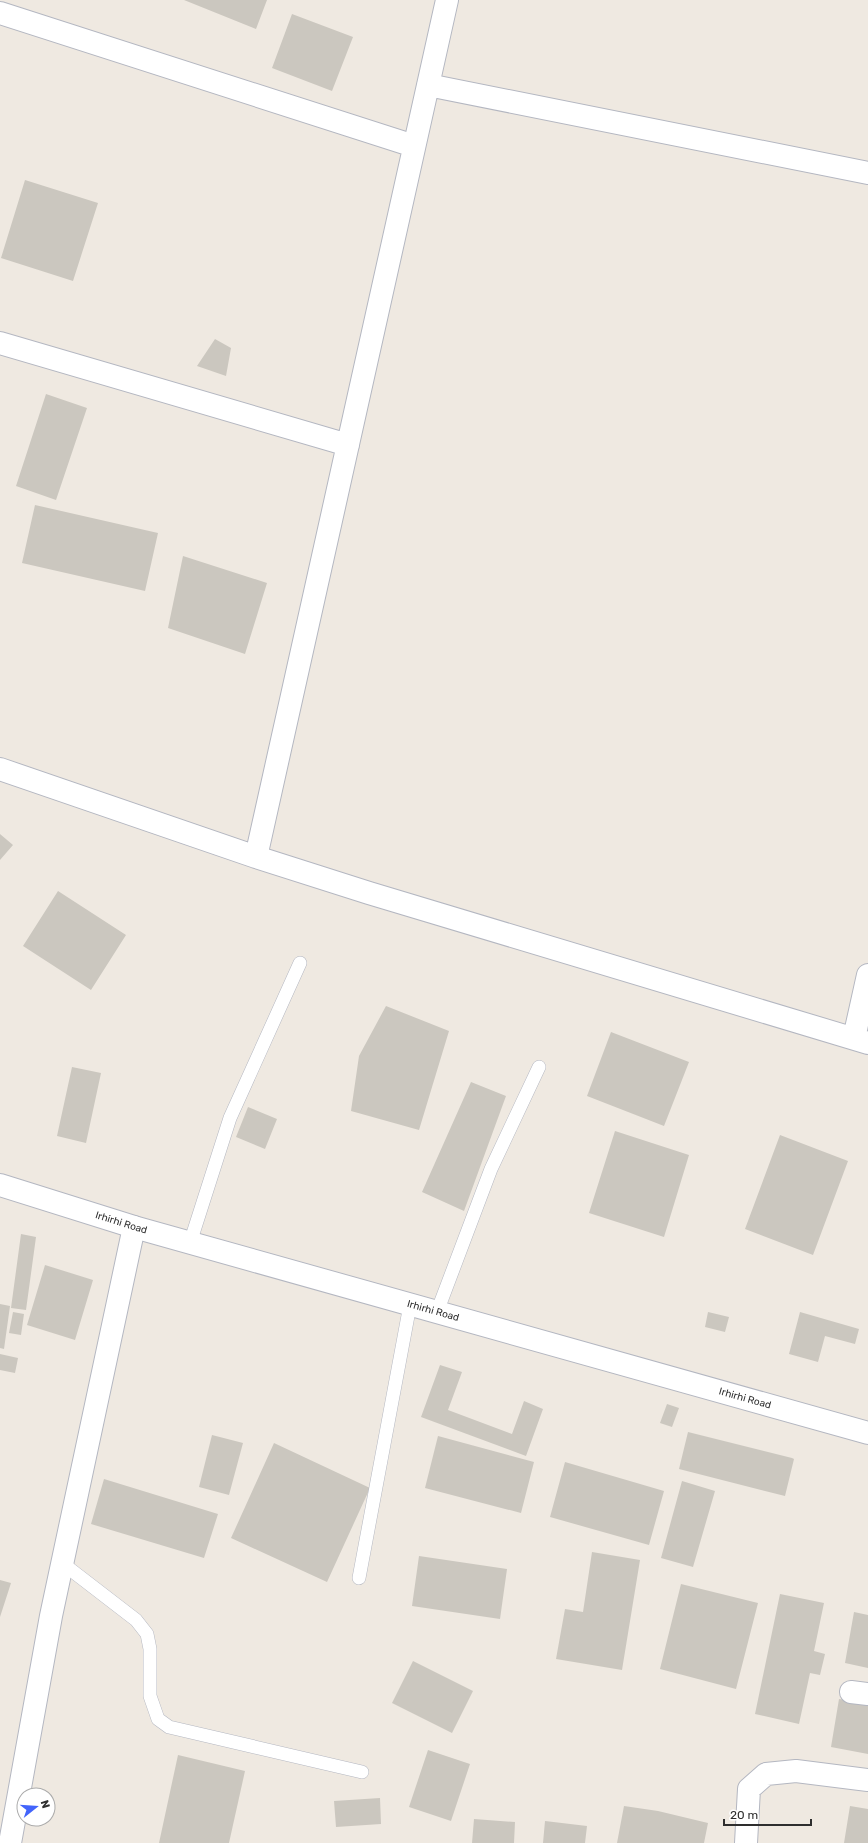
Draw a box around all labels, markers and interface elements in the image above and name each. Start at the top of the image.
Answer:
street label: Irhirhi Road [94,1209,149,1236]
street label: Irhirhi Road [406,1298,460,1324]
street label: Irhirhi Road [718,1385,772,1411]
north arrow [16,1787,56,1827]
text: N [38,1799,52,1810]
scale bar [724,1801,811,1827]
text: 20 m [730,1808,758,1822]

